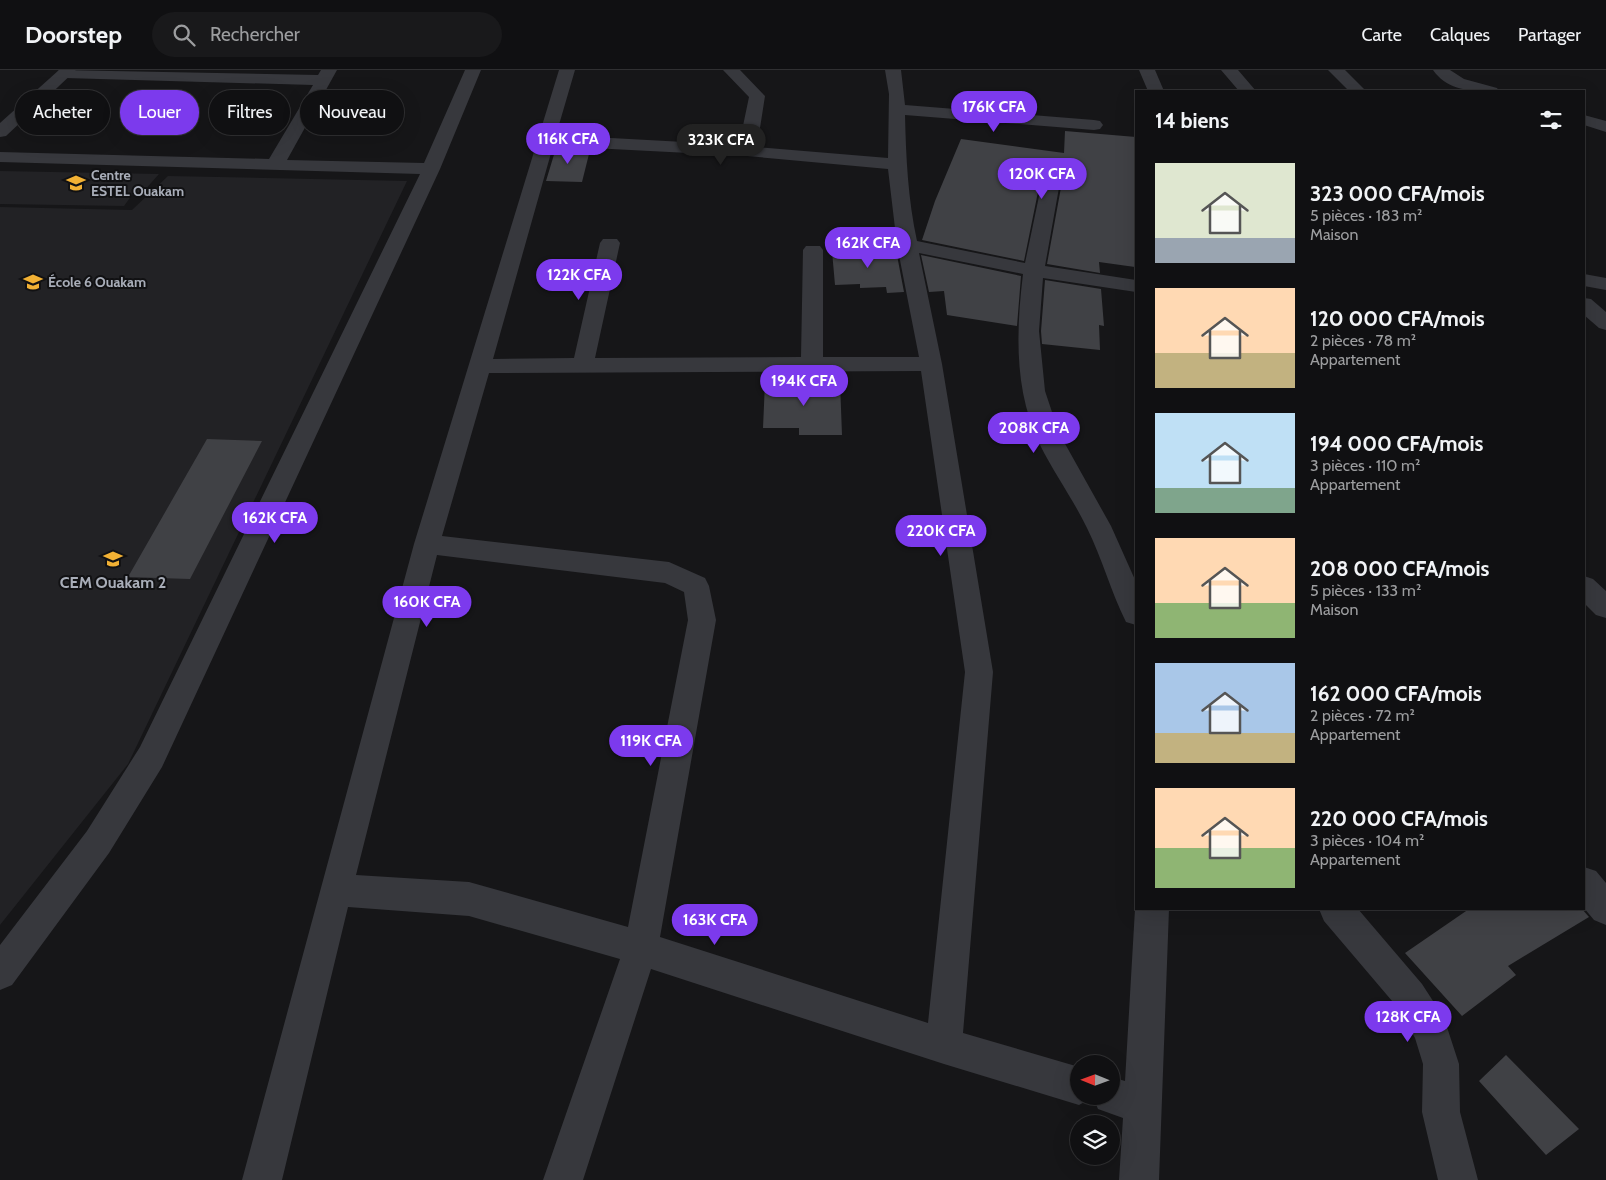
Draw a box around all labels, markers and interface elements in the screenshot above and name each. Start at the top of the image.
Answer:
search box [152,12,502,57]
text: Doorstep [25,20,122,49]
icon: search [170,21,198,49]
text: Rechercher [210,23,300,46]
text: Carte [1361,24,1402,46]
text: Calques [1430,24,1490,46]
text: Partager [1518,24,1581,46]
chip: Acheter [15,90,110,135]
chip: Louer [120,90,199,135]
chip: Filtres [209,90,290,135]
chip: Nouveau [300,90,404,135]
pin: 176K CFA [942,90,1046,133]
text: 176K CFA [962,97,1026,116]
icon: filters [1537,106,1565,134]
text: 14 biens [1155,108,1229,133]
pin: 116K CFA [516,122,620,165]
pin: 323K CFA [669,124,773,166]
text: 116K CFA [537,129,599,148]
text: 323K CFA [688,130,754,149]
pin: 120K CFA [990,158,1094,200]
text: 120K CFA [1009,164,1075,183]
place label: Centre ESTEL Ouakam [91,166,184,200]
school or university icon: Centre ESTEL Ouakam [65,172,87,194]
text: 323 000 CFA/mois [1310,181,1485,206]
icon: home [1195,183,1255,243]
text: 5 pièces · 183 m² [1310,206,1422,225]
text: Maison [1310,225,1358,244]
pin: 162K CFA [816,226,920,269]
text: 162K CFA [836,233,900,252]
pin: 122K CFA [527,258,631,301]
text: 122K CFA [547,265,611,284]
school or university icon: École 6 Ouakam [22,271,44,293]
place label: École 6 Ouakam [48,273,146,291]
text: 120 000 CFA/mois [1310,306,1485,331]
icon: home [1195,308,1255,368]
text: 2 pièces · 78 m² [1310,331,1416,350]
text: Appartement [1310,350,1400,369]
pin: 194K CFA [752,364,856,407]
text: 194K CFA [771,371,837,390]
pin: 208K CFA [982,412,1086,454]
text: 208K CFA [999,418,1069,437]
text: 194 000 CFA/mois [1310,431,1483,456]
icon: home [1195,433,1255,493]
text: 3 pièces · 110 m² [1310,456,1420,475]
text: Appartement [1310,475,1400,494]
pin: 162K CFA [223,502,327,544]
text: 162K CFA [243,508,307,527]
pin: 220K CFA [889,514,993,557]
text: 220K CFA [906,521,976,540]
school or university icon: CEM Ouakam 2 [102,548,124,570]
text: 208 000 CFA/mois [1310,556,1490,581]
icon: home [1195,558,1255,618]
place label: CEM Ouakam 2 [60,573,166,592]
text: 5 pièces · 133 m² [1310,581,1421,600]
pin: 160K CFA [375,586,479,628]
text: 160K CFA [393,592,461,611]
text: Maison [1310,600,1358,619]
text: 162 000 CFA/mois [1310,681,1482,706]
icon: home [1195,683,1255,743]
text: 2 pièces · 72 m² [1310,706,1415,725]
pin: 119K CFA [599,724,703,767]
text: Appartement [1310,725,1400,744]
text: 119K CFA [620,731,682,750]
text: 220 000 CFA/mois [1310,806,1488,831]
icon: home [1195,808,1255,868]
text: 3 pièces · 104 m² [1310,831,1424,850]
text: Appartement [1310,850,1400,869]
pin: 163K CFA [663,904,767,946]
text: 163K CFA [683,910,747,929]
pin: 128K CFA [1356,1000,1460,1043]
text: 128K CFA [1376,1007,1440,1026]
north arrow [1070,1055,1120,1105]
map controls [1070,1055,1120,1165]
button: layers [1070,1115,1120,1165]

